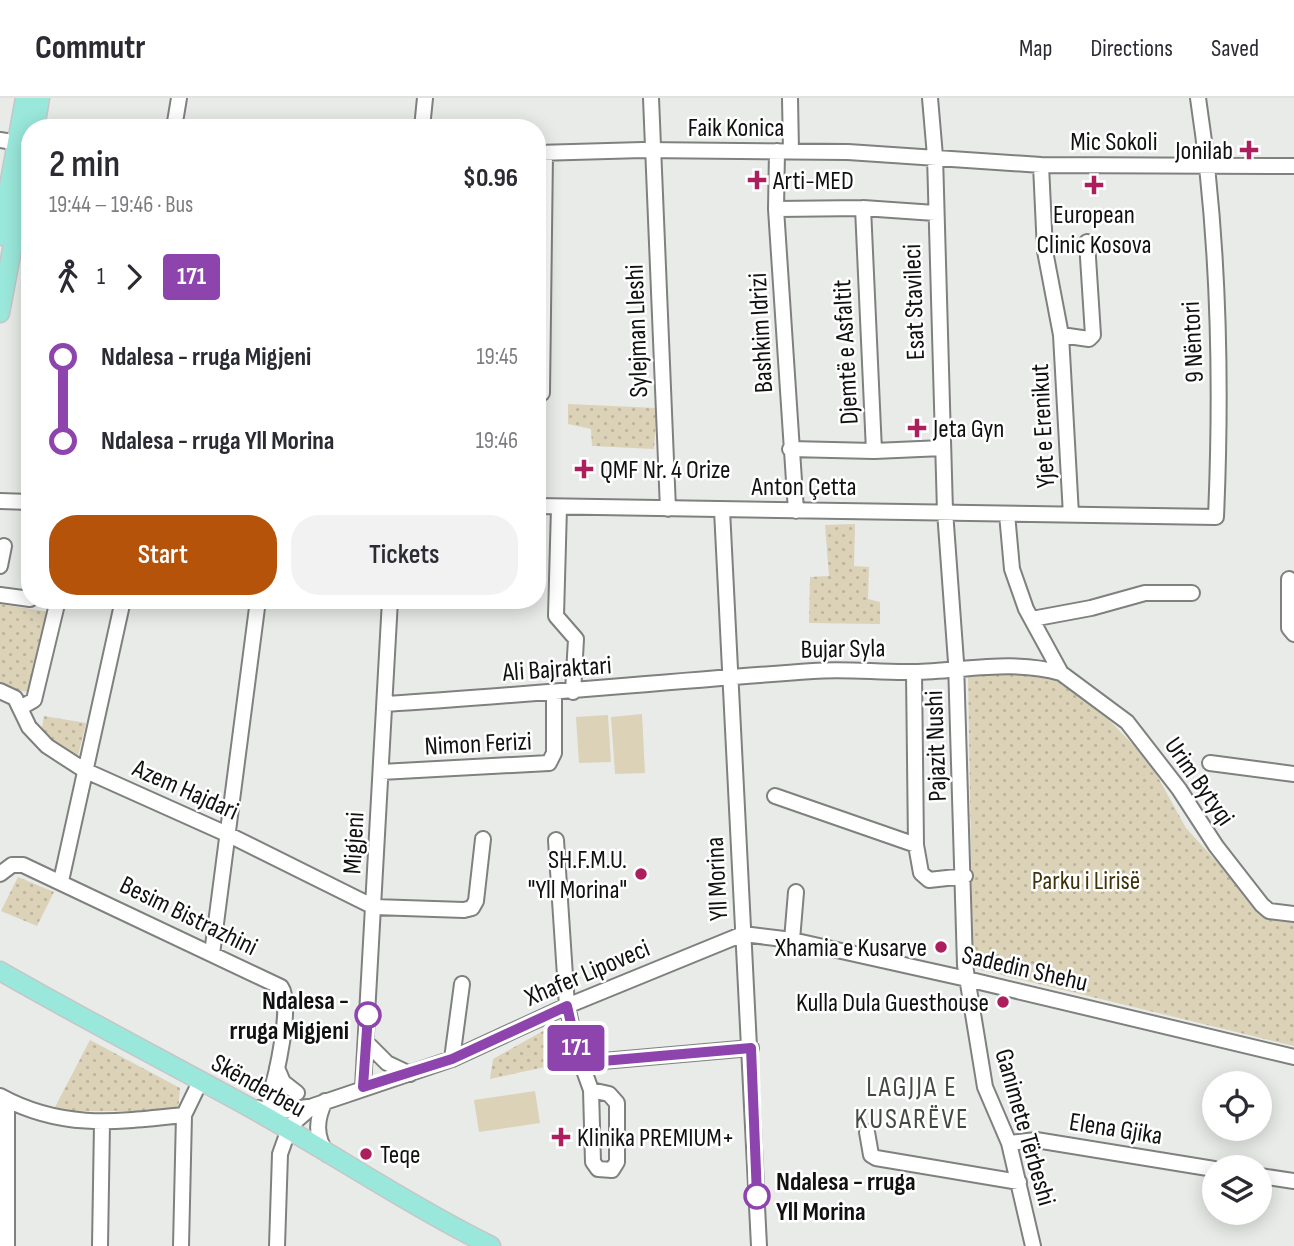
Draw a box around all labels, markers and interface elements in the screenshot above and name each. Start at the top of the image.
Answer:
text: Commutr [35,28,145,68]
text: Map [1019,34,1052,63]
text: Directions [1090,34,1173,63]
text: Saved [1211,34,1259,63]
street label: Faik Konica [688,113,784,144]
street label: Mic Sokoli [1070,127,1158,158]
place label: Jonilab [1174,136,1233,167]
marker: Jonilab [1239,140,1259,160]
text: 2 min [49,142,120,187]
text: $0.96 [463,163,518,194]
place label: Arti-MED [772,166,854,197]
marker: Arti-MED [747,170,767,190]
marker: European Clinic Kosova [1084,175,1104,195]
text: 19:44 – 19:46 · Bus [49,191,193,219]
place label: European Clinic Kosova [1036,200,1152,261]
street label: Esat Stavileci [897,243,932,361]
icon: walk [49,258,87,296]
icon: forward [115,258,153,296]
text: 171 [177,262,206,291]
text: 1 [97,263,105,291]
street label: Sylejman Lleshi [620,264,655,398]
street label: Bashkim Idrizi [743,272,780,394]
street label: Djemtë e Asfaltit [827,279,866,425]
street label: 9 Nëntori [1176,300,1211,383]
text: Ndalesa - rruga Migjeni [101,342,311,373]
text: 19:45 [477,343,518,371]
street label: Yjet e Erenikut [1025,363,1062,489]
place label: Jeta Gyn [932,414,1004,445]
marker: Jeta Gyn [907,418,927,438]
text: Ndalesa - rruga Yll Morina [101,426,334,457]
text: 19:46 [476,427,518,455]
place label: QMF Nr. 4 Orize [600,455,730,486]
marker: QMF Nr. 4 Orize [574,459,594,479]
street label: Anton Çetta [750,472,857,503]
button: Start [49,515,277,595]
button: Tickets [291,515,518,595]
street label: Bujar Syla [800,633,886,666]
street label: Ali Bajraktari [501,650,613,689]
street label: Pajazit Nushi [919,690,954,802]
street label: Nimon Ferizi [424,726,532,763]
street label: Urim Bytyqi [1157,732,1240,832]
street label: Azem Hajdari [127,753,243,827]
street label: Migjeni [337,811,372,875]
street label: Yll Morina [700,836,735,922]
place label: SH.F.M.U. "Yll Morina" [528,845,627,906]
marker: SH.F.M.U. "Yll Morina" [633,866,649,882]
park label: Parku i Lirisë [1032,866,1140,897]
street label: Besim Bistrazhini [115,870,262,963]
street label: Xhafer Lipoveci [520,933,655,1014]
place label: Xhamia e Kusarve [774,933,927,964]
marker: Xhamia e Kusarve [933,939,949,955]
street label: Sadedin Shehu [959,940,1091,999]
place label: Ndalesa - rruga Migjeni [230,986,349,1047]
place label: Kulla Dula Guesthouse [796,988,989,1019]
marker: Kulla Dula Guesthouse [995,994,1011,1010]
marker: Ndalesa - rruga Migjeni [355,1002,381,1028]
line badge: 171 [536,1025,616,1071]
text: 171 [561,1033,591,1062]
street label: Ganimete Tërbeshi [987,1046,1062,1209]
street label: Skënderbeu [206,1048,311,1125]
district label: LAGJJA E KUSARËVE [854,1071,970,1136]
map controls [1202,1071,1272,1225]
button: locate [1202,1071,1272,1141]
street label: Elena Gjika [1067,1107,1164,1152]
place label: Klinika PREMIUM+ [577,1123,735,1154]
marker: Klinika PREMIUM+ [551,1127,571,1147]
place label: Teqe [380,1140,421,1171]
marker: Teqe [358,1146,374,1162]
button: layers [1202,1155,1272,1225]
place label: Ndalesa - rruga Yll Morina [776,1167,916,1228]
marker: Ndalesa - rruga Yll Morina [744,1183,770,1209]

